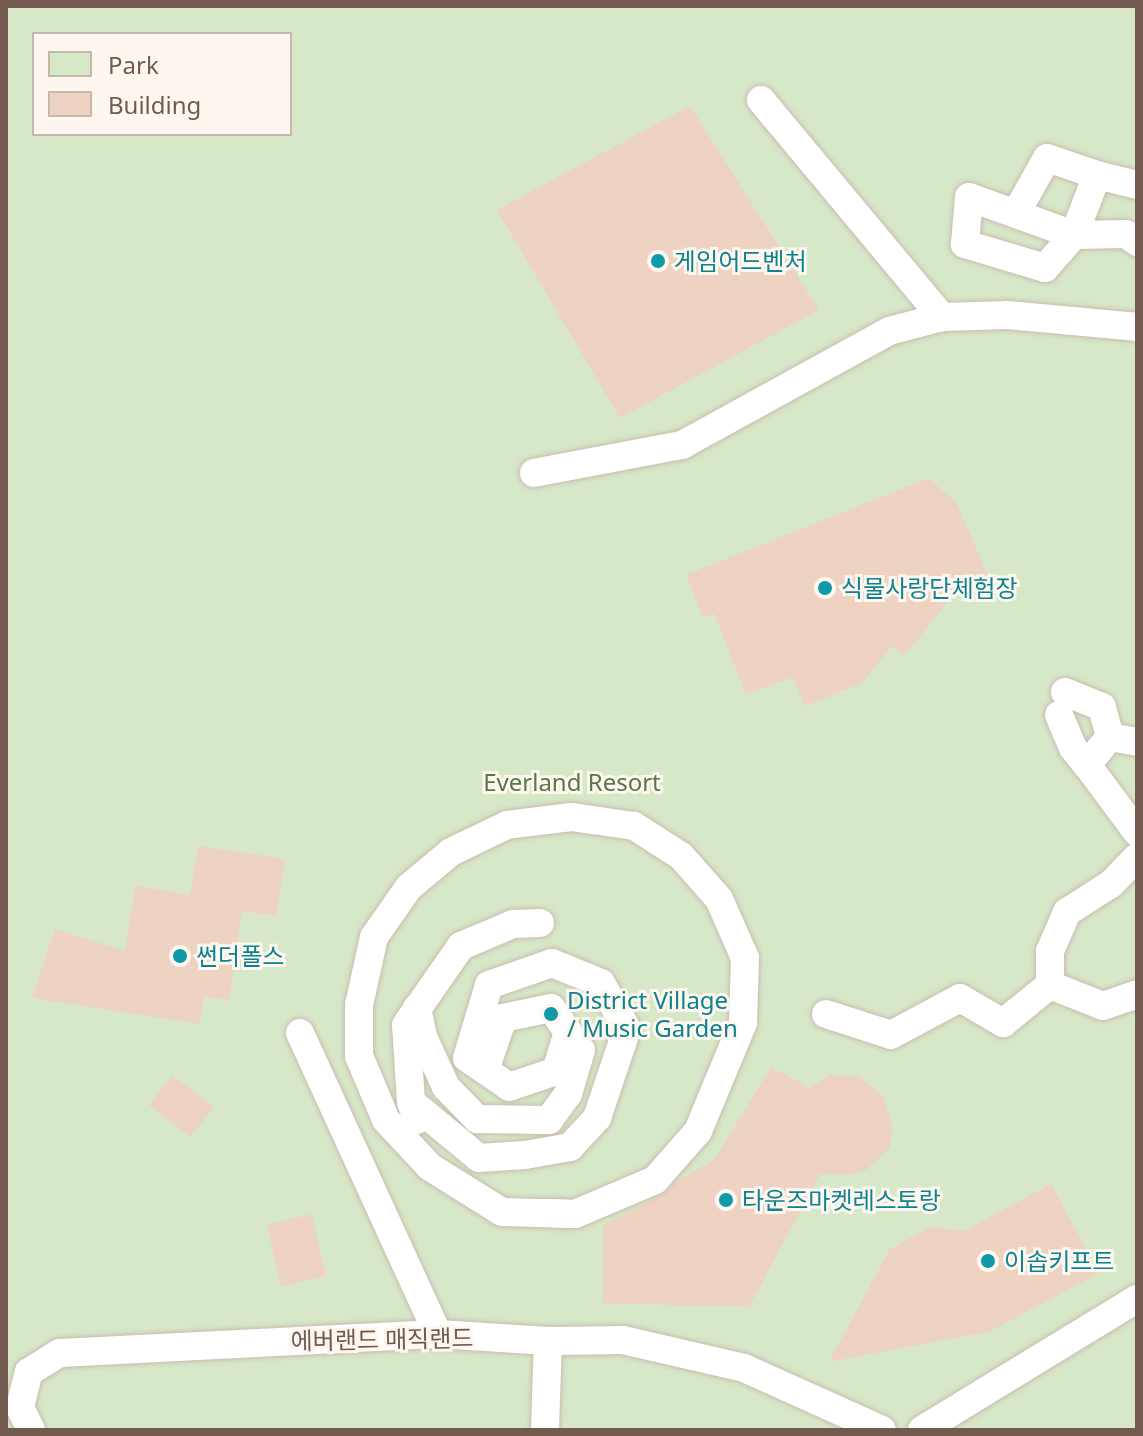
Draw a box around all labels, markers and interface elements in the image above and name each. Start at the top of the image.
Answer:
legend [32,32,292,136]
text: Park [108,48,159,81]
text: Building [108,88,201,121]
place label: 게임어드벤처 [674,247,806,275]
marker: 게임어드벤처 [649,252,667,270]
place label: 식물사랑단체험장 [841,574,1018,602]
marker: 식물사랑단체험장 [816,579,834,597]
park label: Everland Resort [483,768,661,796]
place label: 썬더폴스 [196,942,284,970]
marker: 썬더폴스 [171,947,189,965]
place label: District Village / Music Garden [567,986,738,1042]
marker: District Village / Music Garden [542,1005,560,1023]
place label: 타운즈마켓레스토랑 [742,1186,941,1214]
marker: 타운즈마켓레스토랑 [717,1191,735,1209]
place label: 이솝키프트 [1004,1247,1114,1275]
marker: 이솝키프트 [979,1252,997,1270]
street label: 에버랜드 매직랜드 [290,1323,474,1355]

